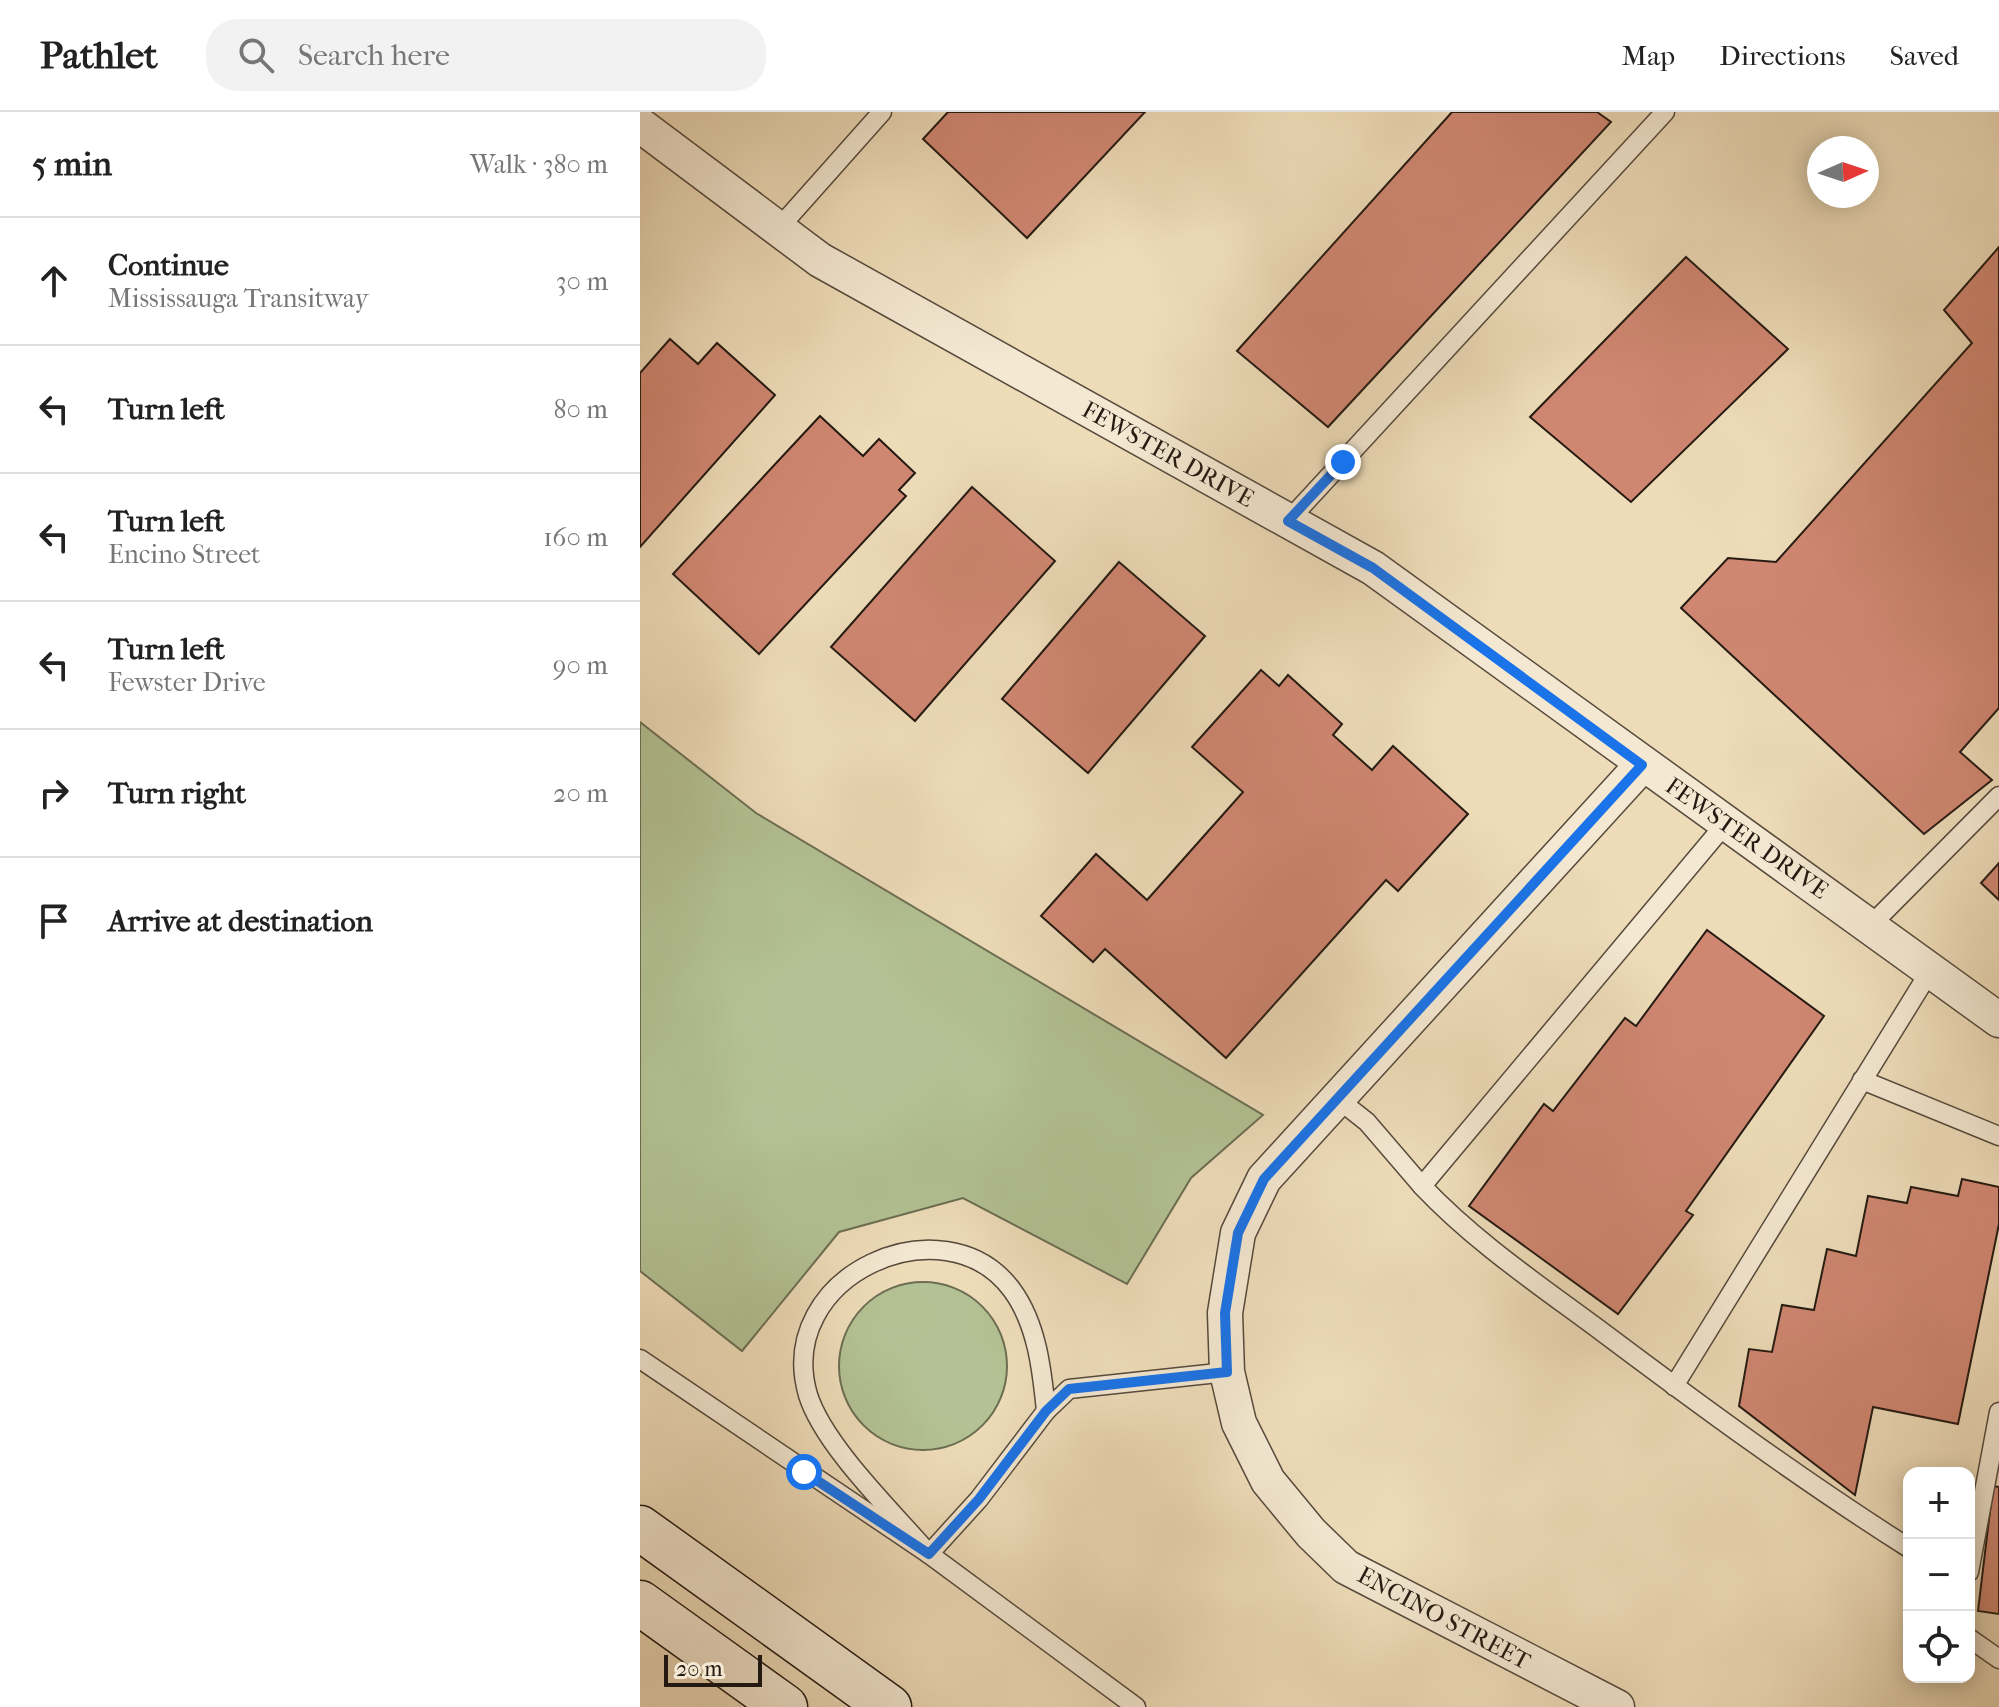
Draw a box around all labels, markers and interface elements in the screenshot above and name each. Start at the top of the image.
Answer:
search box [206,19,766,91]
text: Pathlet [40,33,158,78]
icon: search [234,33,278,77]
text: Search here [298,38,450,73]
text: Map [1622,39,1675,72]
text: Directions [1719,39,1846,72]
text: Saved [1890,39,1959,72]
north arrow [1807,136,1879,208]
text: 5 min [32,144,112,184]
text: Walk · 380 m [470,149,608,180]
text: Continue [108,248,229,283]
icon: ahead [32,259,76,303]
text: 30 m [556,266,608,297]
text: Mississauga Transitway [108,283,369,314]
icon: left [32,387,76,431]
text: Turn left [108,392,225,427]
text: 80 m [553,394,608,425]
street label: FEWSTER DRIVE [1077,395,1259,513]
route end [1325,444,1361,480]
text: Turn left [108,504,225,539]
icon: left [32,515,76,559]
text: 160 m [543,522,608,553]
text: Encino Street [108,539,260,570]
text: Turn left [108,632,225,667]
icon: left [32,643,76,687]
text: 90 m [553,650,608,681]
text: Fewster Drive [108,667,266,698]
icon: right [32,771,76,815]
street label: FEWSTER DRIVE [1660,771,1834,905]
text: Turn right [108,776,246,811]
text: 20 m [553,778,608,809]
icon: arrive [32,899,76,943]
text: Arrive at destination [108,904,373,939]
route start [786,1454,822,1490]
map controls [1903,1467,1975,1683]
button: + [1903,1467,1975,1539]
button: − [1903,1539,1975,1611]
street label: ENCINO STREET [1353,1561,1536,1676]
button: locate [1903,1611,1975,1683]
scale bar [664,1651,762,1687]
text: 20 m [676,1656,722,1682]

